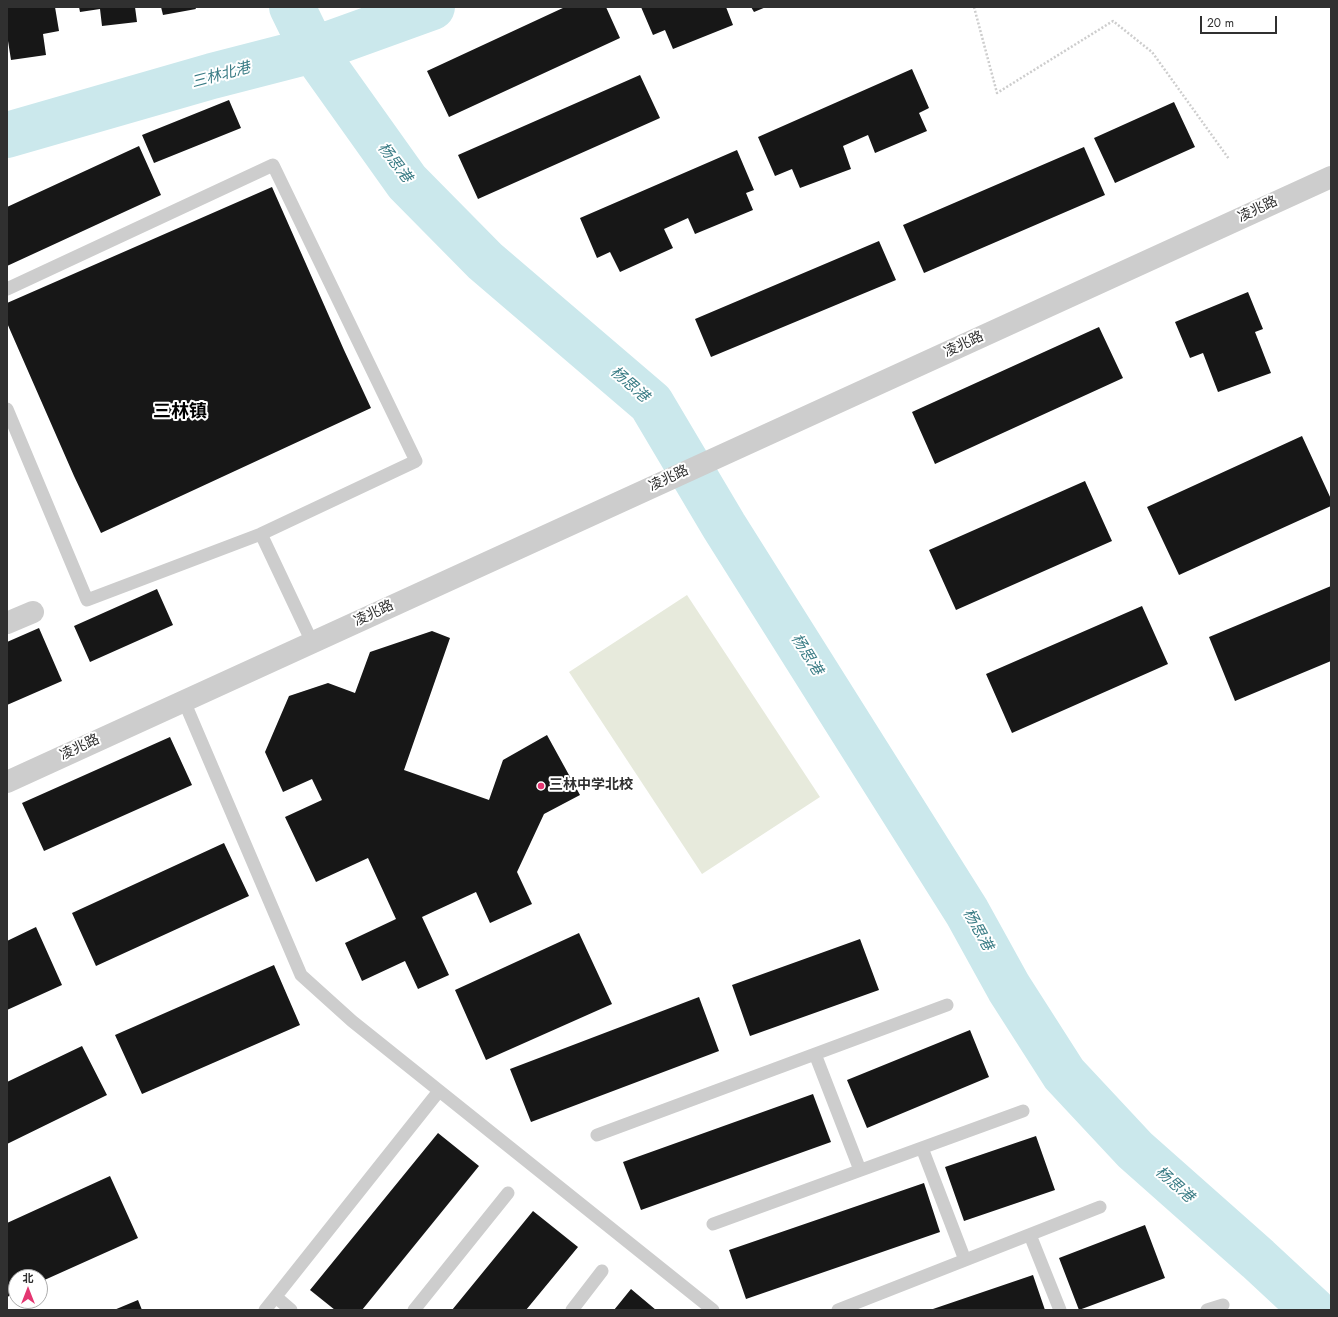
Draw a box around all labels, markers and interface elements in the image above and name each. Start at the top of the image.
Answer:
scale bar [1202,8,1279,34]
text: 20 m [1207,14,1234,32]
water label: 三林北港 [190,60,252,92]
water label: 杨思港 [373,140,415,186]
street label: 凌兆路 [1235,194,1281,226]
street label: 凌兆路 [941,329,987,361]
water label: 杨思港 [606,363,652,407]
district label: 三林镇 [153,402,207,424]
street label: 凌兆路 [646,463,692,495]
street label: 凌兆路 [351,598,397,630]
water label: 杨思港 [786,631,826,679]
street label: 凌兆路 [57,732,103,764]
place label: 三林中学北校 [549,778,633,794]
marker: 三林中学北校 [536,781,546,791]
water label: 杨思港 [958,906,996,954]
water label: 杨思港 [1151,1163,1197,1207]
north arrow [8,1269,48,1309]
text: 北 [23,1270,34,1286]

